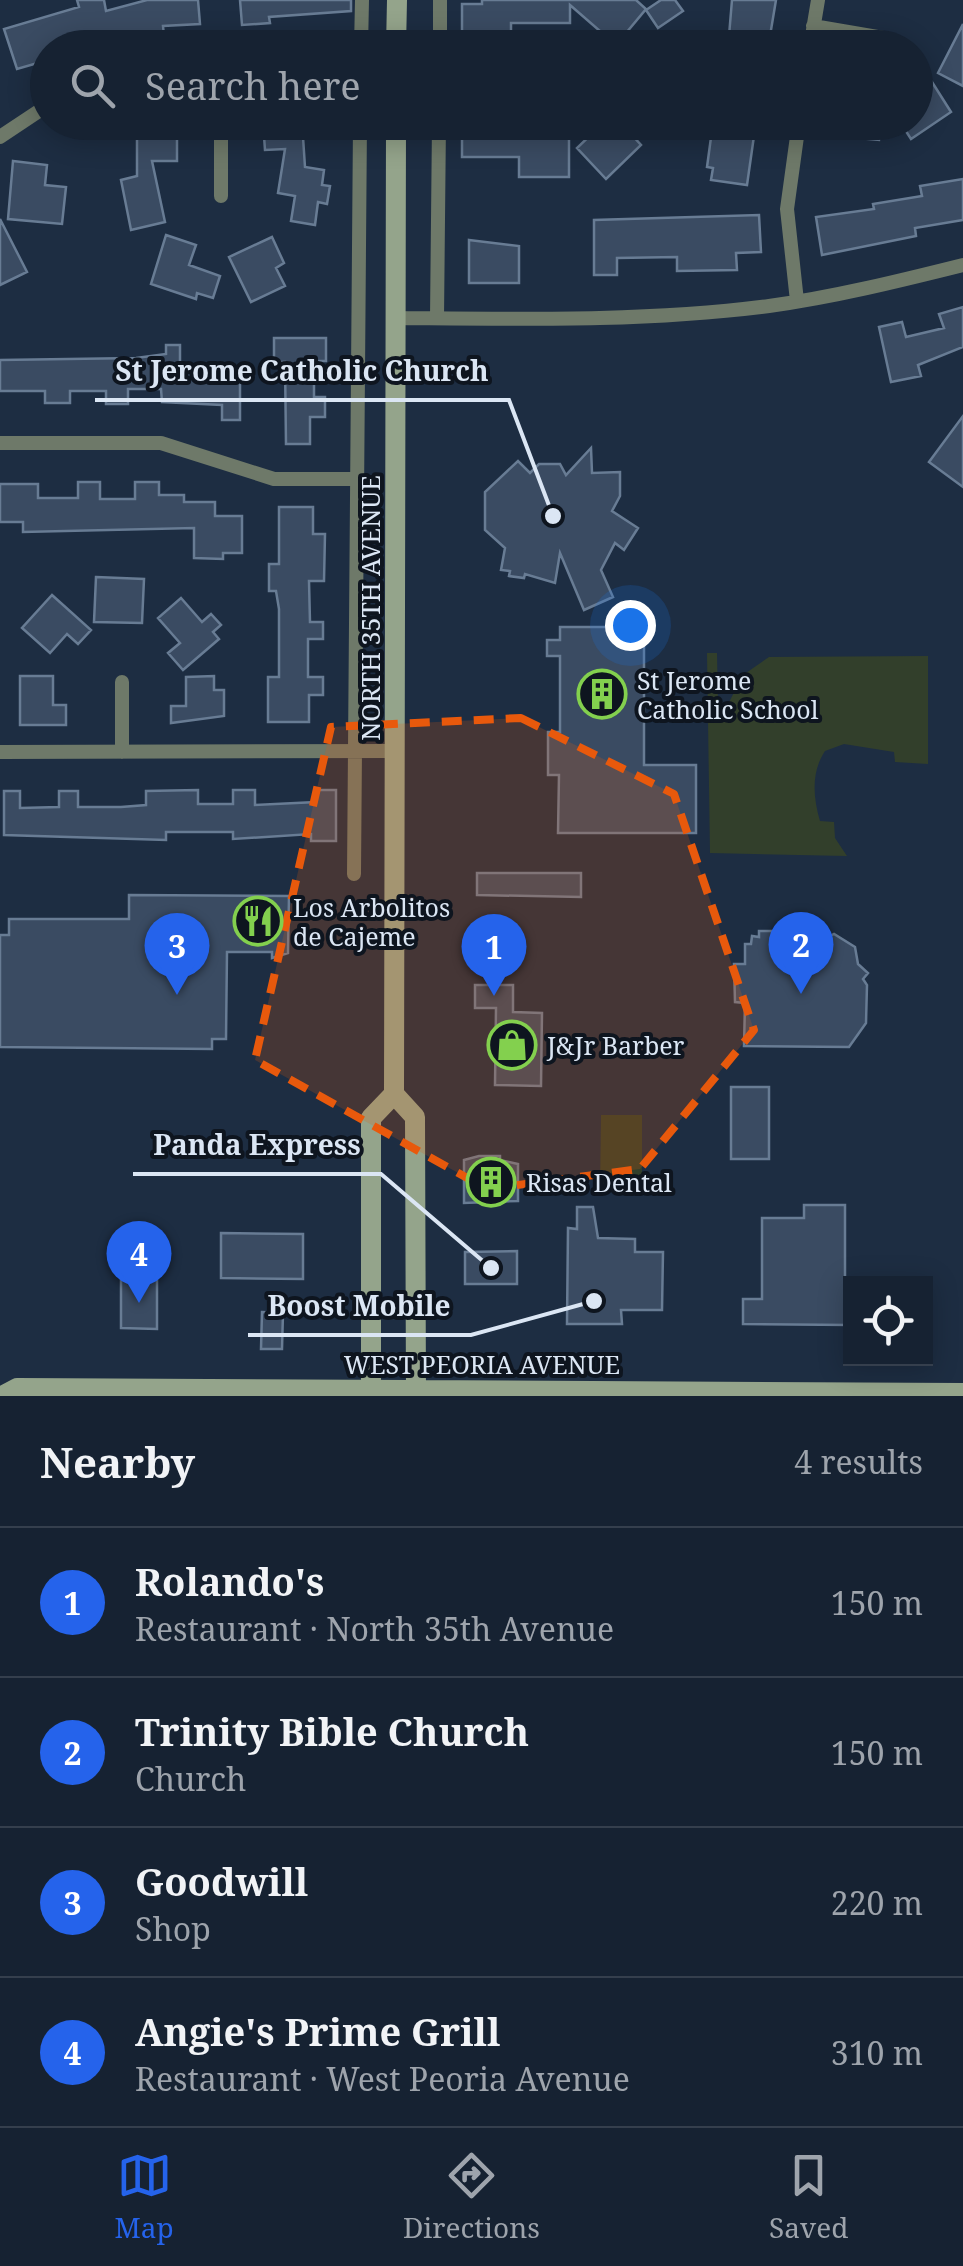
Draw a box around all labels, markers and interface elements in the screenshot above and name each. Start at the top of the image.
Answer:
search box [30,30,933,140]
icon: search [65,58,120,113]
text: Search here [145,59,361,111]
callout: St Jerome Catholic Church [95,342,509,400]
text: St Jerome Catholic Church [115,351,489,389]
street label: NORTH 35TH AVENUE [353,475,387,741]
your location [605,600,656,651]
place label: St Jerome Catholic School [637,663,819,726]
building icon: St Jerome Catholic School [576,668,628,720]
place label: Los Arbolitos de Cajeme [293,890,450,953]
restaurant icon: Los Arbolitos de Cajeme [232,895,284,947]
pin: 3 [144,912,210,995]
pin: 2 [768,912,834,994]
pin: 1 [462,914,526,996]
shop icon: J&Jr Barber [486,1019,538,1071]
place label: J&Jr Barber [546,1028,685,1062]
callout: Panda Express [133,1116,381,1174]
text: Panda Express [153,1125,361,1163]
building icon: Risas Dental [465,1156,517,1208]
place label: Risas Dental [526,1165,672,1199]
pin: 4 [106,1220,172,1303]
map controls [843,1276,933,1366]
button: locate [843,1276,933,1366]
callout: Boost Mobile [248,1277,471,1335]
text: Boost Mobile [267,1286,451,1324]
street label: WEST PEORIA AVENUE [344,1347,620,1381]
text: Nearby [40,1433,195,1490]
text: 4 results [794,1440,923,1483]
text: Rolando's [135,1555,324,1607]
text: 1 [63,1581,82,1624]
text: 150 m [831,1581,923,1624]
text: Restaurant · North 35th Avenue [135,1607,614,1650]
text: Trinity Bible Church [135,1705,529,1757]
text: 2 [63,1731,82,1774]
text: 150 m [831,1731,923,1774]
text: Church [135,1757,246,1800]
text: Goodwill [135,1855,308,1907]
text: 3 [63,1881,82,1924]
text: 220 m [831,1881,923,1924]
text: Shop [135,1907,211,1950]
text: Angie's Prime Grill [135,2005,500,2057]
text: 4 [63,2031,82,2074]
text: 310 m [831,2031,923,2074]
text: Restaurant · West Peoria Avenue [135,2057,630,2100]
tab: Map [115,2148,174,2246]
tab: Directions [403,2148,540,2246]
tab: Saved [769,2148,848,2246]

